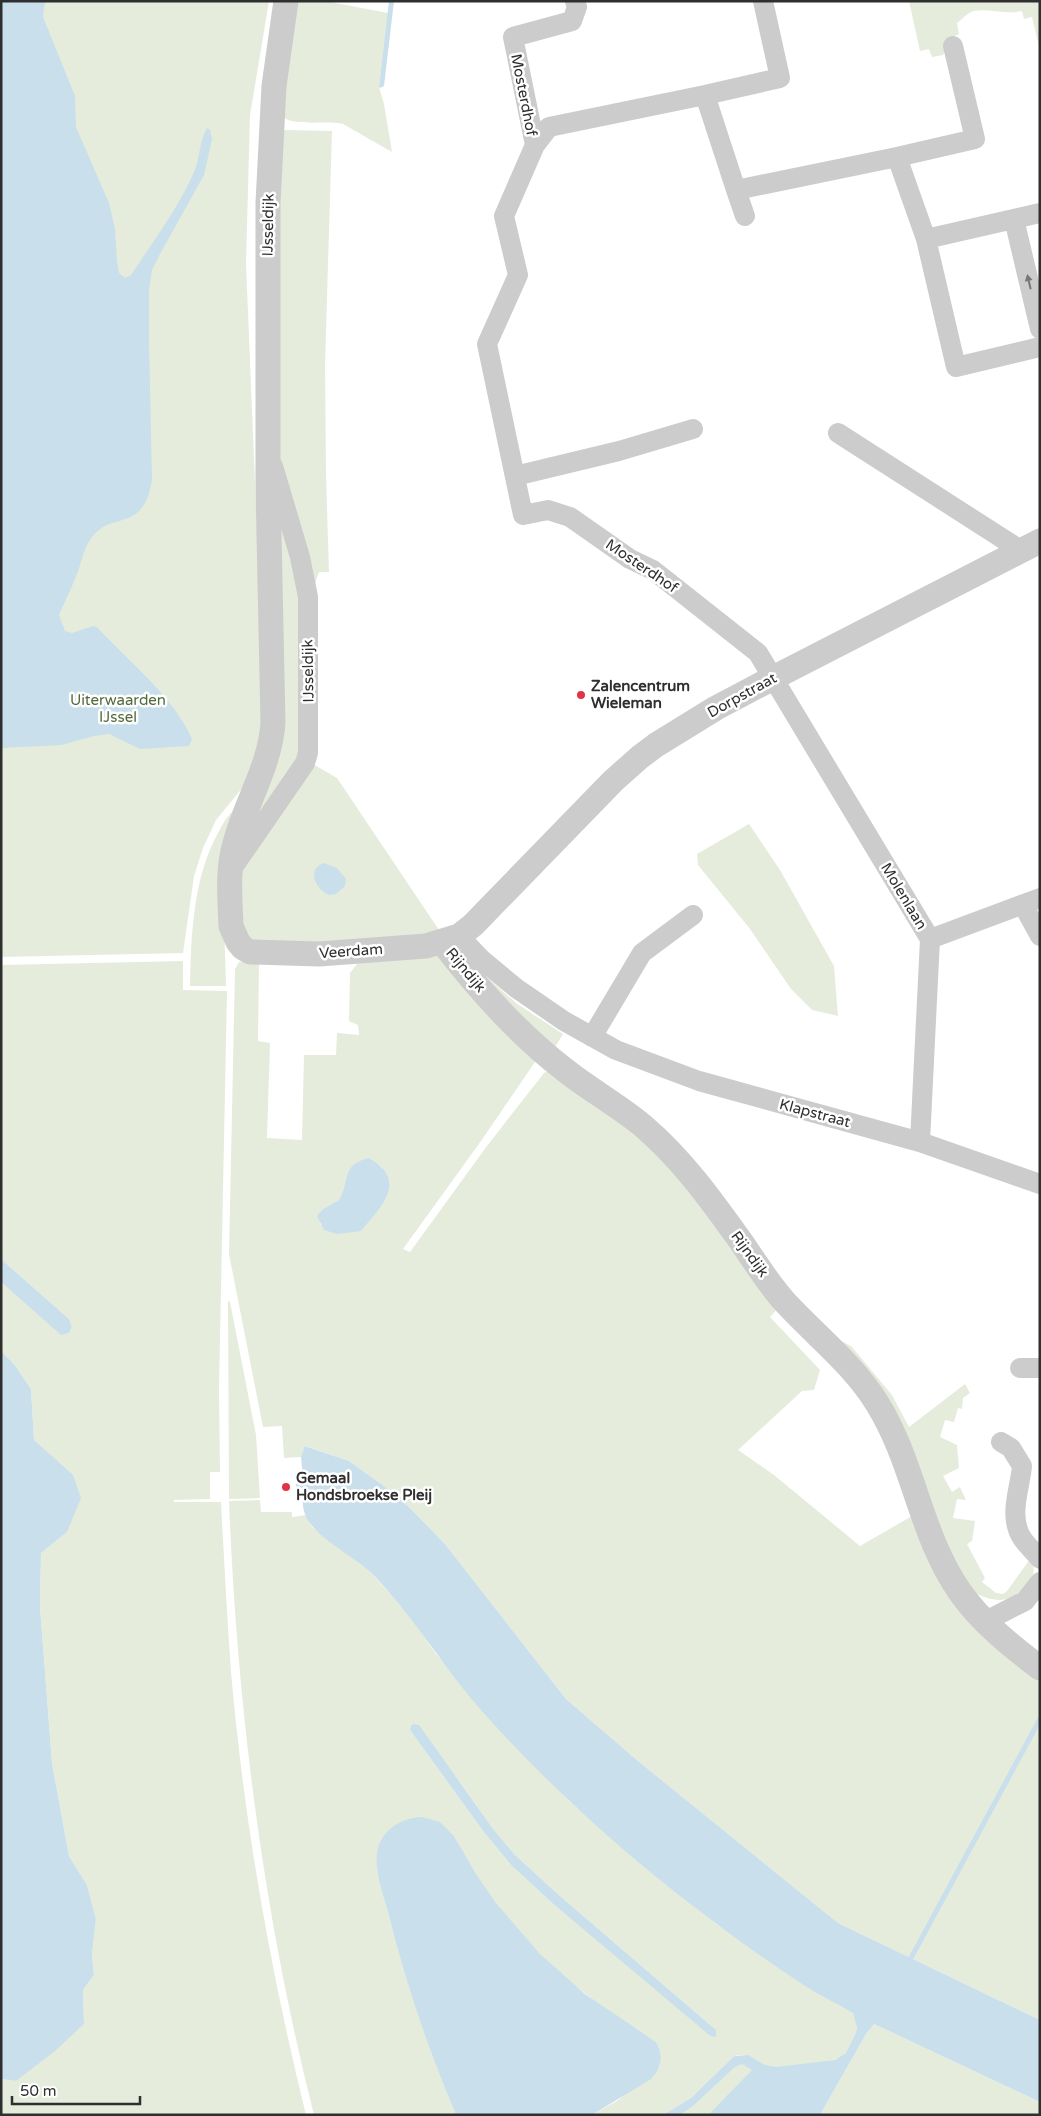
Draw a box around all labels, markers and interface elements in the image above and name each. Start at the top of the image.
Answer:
street label: Mosterdhof [507,52,541,138]
street label: IJsseldijk [258,193,278,257]
one-way arrow [1025,274,1033,289]
street label: Mosterdhof [602,535,682,597]
street label: IJsseldijk [298,639,318,703]
street label: Dorpstraat [704,668,780,721]
place label: Zalencentrum Wieleman [591,677,690,712]
marker: Zalencentrum Wieleman [575,689,587,701]
park label: Uiterwaarden IJssel [70,691,166,726]
street label: Molenlaan [877,859,931,933]
street label: Veerdam [319,940,383,962]
street label: Rijndijk [442,944,490,996]
street label: Klapstraat [778,1095,853,1131]
street label: Rijndijk [727,1227,773,1281]
place label: Gemaal Hondsbroekse Pleij [296,1469,432,1505]
marker: Gemaal Hondsbroekse Pleij [280,1481,292,1493]
scale bar [12,2074,140,2106]
text: 50 m [20,2082,57,2100]

